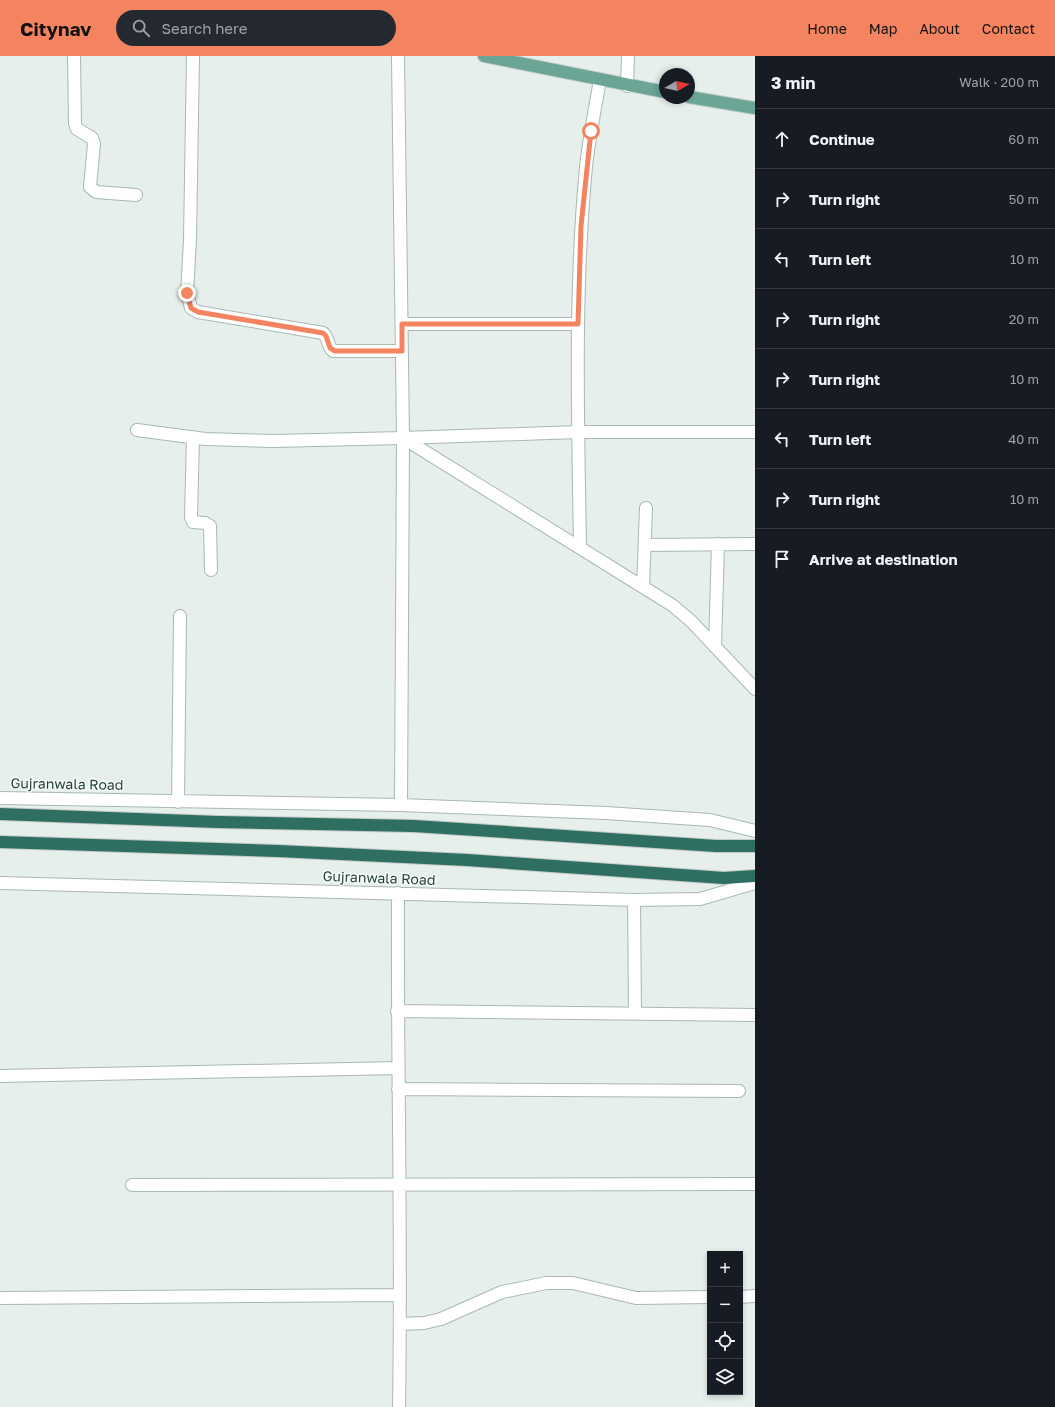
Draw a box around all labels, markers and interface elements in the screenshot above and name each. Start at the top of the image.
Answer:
search box [116,10,396,46]
text: Citynav [20,17,92,40]
icon: search [130,17,152,39]
text: Search here [162,19,247,37]
text: Home [807,20,847,37]
text: Map [869,20,897,37]
text: About [919,20,960,37]
text: Contact [982,20,1035,37]
north arrow [659,68,695,104]
text: 3 min [771,72,815,93]
text: Walk · 200 m [959,74,1039,90]
route start [582,122,600,140]
icon: ahead [771,128,793,150]
text: Continue [809,130,875,148]
text: 60 m [1008,131,1039,147]
icon: right [771,188,793,210]
text: Turn right [809,190,880,208]
text: 50 m [1009,191,1039,207]
icon: left [771,248,793,270]
text: Turn left [809,250,871,268]
text: 10 m [1010,251,1039,267]
route end [178,284,196,302]
icon: right [771,308,793,330]
text: Turn right [809,310,880,328]
text: 20 m [1009,311,1039,327]
icon: right [771,368,793,390]
text: Turn right [809,370,880,388]
text: 10 m [1010,371,1039,387]
icon: left [771,428,793,450]
text: Turn left [809,430,871,448]
text: 40 m [1008,431,1039,447]
icon: right [771,488,793,510]
text: Turn right [809,490,880,508]
text: 10 m [1010,491,1039,507]
icon: arrive [771,548,793,570]
text: Arrive at destination [809,550,958,568]
street label: Gujranwala Road [10,774,124,793]
street label: Gujranwala Road [322,867,436,888]
map controls [707,1251,743,1395]
button: + [707,1251,743,1287]
button: − [707,1287,743,1323]
button: locate [707,1323,743,1359]
button: layers [707,1359,743,1395]

